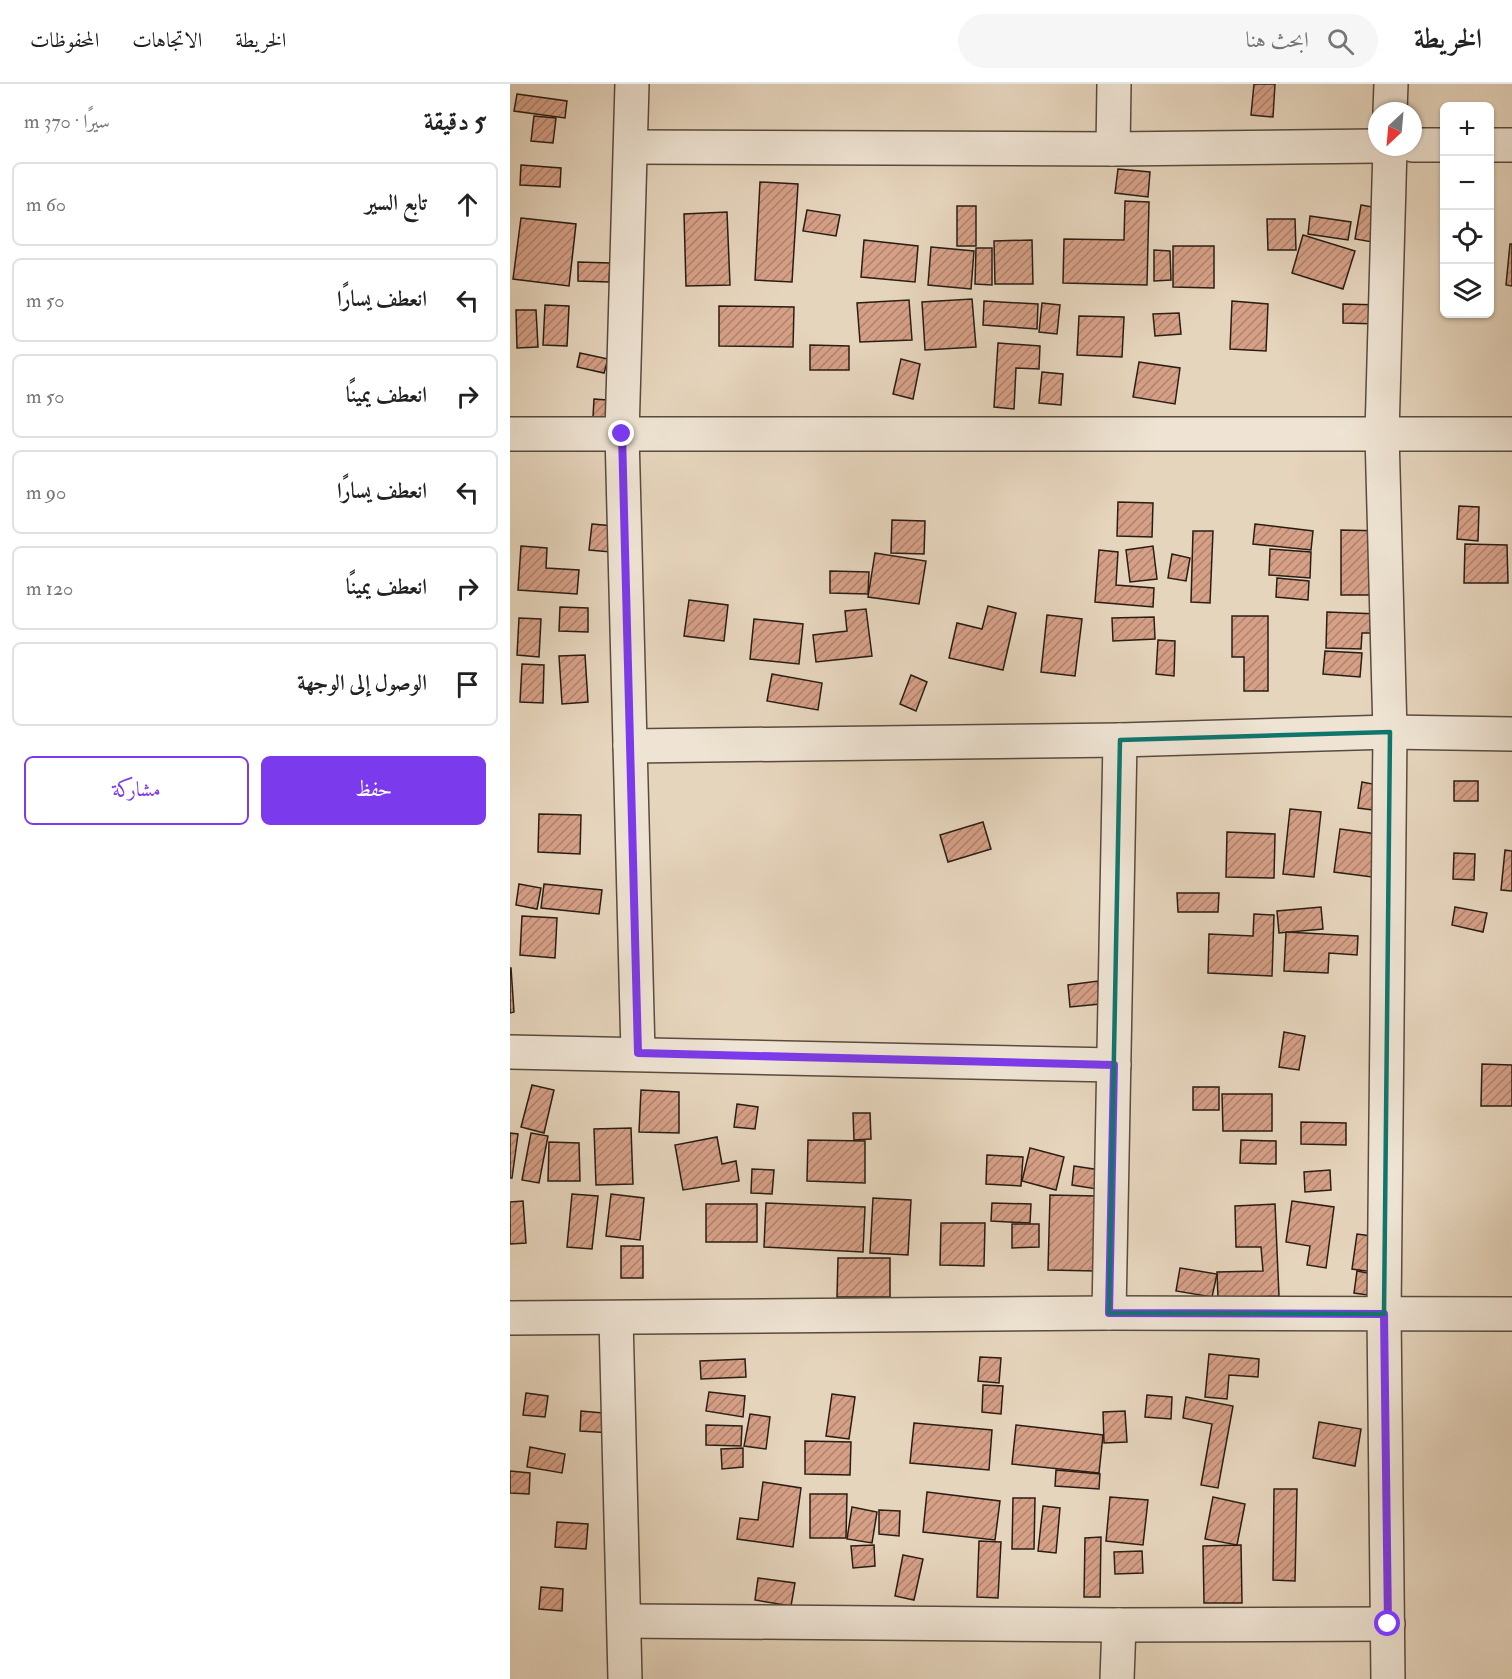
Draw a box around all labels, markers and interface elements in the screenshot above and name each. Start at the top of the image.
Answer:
search box [958,14,1378,68]
text: الخريطة [1414,22,1482,57]
icon: search [1324,25,1357,58]
text: ابحث هنا [1246,26,1309,54]
text: المحفوظات [30,27,99,54]
text: الاتجاهات [132,27,202,54]
text: الخريطة [235,27,286,54]
north arrow [1368,102,1422,156]
map controls [1440,102,1494,318]
button: + [1440,102,1494,156]
text: 5 دقيقة [424,106,486,138]
text: سيرًا · 370 m [24,109,110,134]
button: − [1440,156,1494,210]
icon: ahead [451,188,484,221]
text: تابع السير [365,189,427,217]
text: 60 m [26,192,66,217]
button: locate [1440,210,1494,264]
button: layers [1440,264,1494,318]
icon: left [451,284,484,317]
text: انعطف يسارًا [337,285,427,313]
text: 50 m [26,288,65,313]
icon: right [451,380,484,413]
text: انعطف يمينًا [346,381,427,409]
text: 50 m [26,384,65,409]
route end [608,420,634,446]
icon: left [451,476,484,509]
text: انعطف يسارًا [337,477,427,505]
text: 90 m [26,480,66,505]
icon: right [451,572,484,605]
text: انعطف يمينًا [346,573,427,601]
text: 120 m [26,576,73,601]
icon: arrive [451,668,484,701]
text: الوصول إلى الوجهة [297,669,427,697]
button: مشاركة [24,756,249,825]
button: حفظ [261,756,486,825]
route start [1374,1610,1400,1636]

